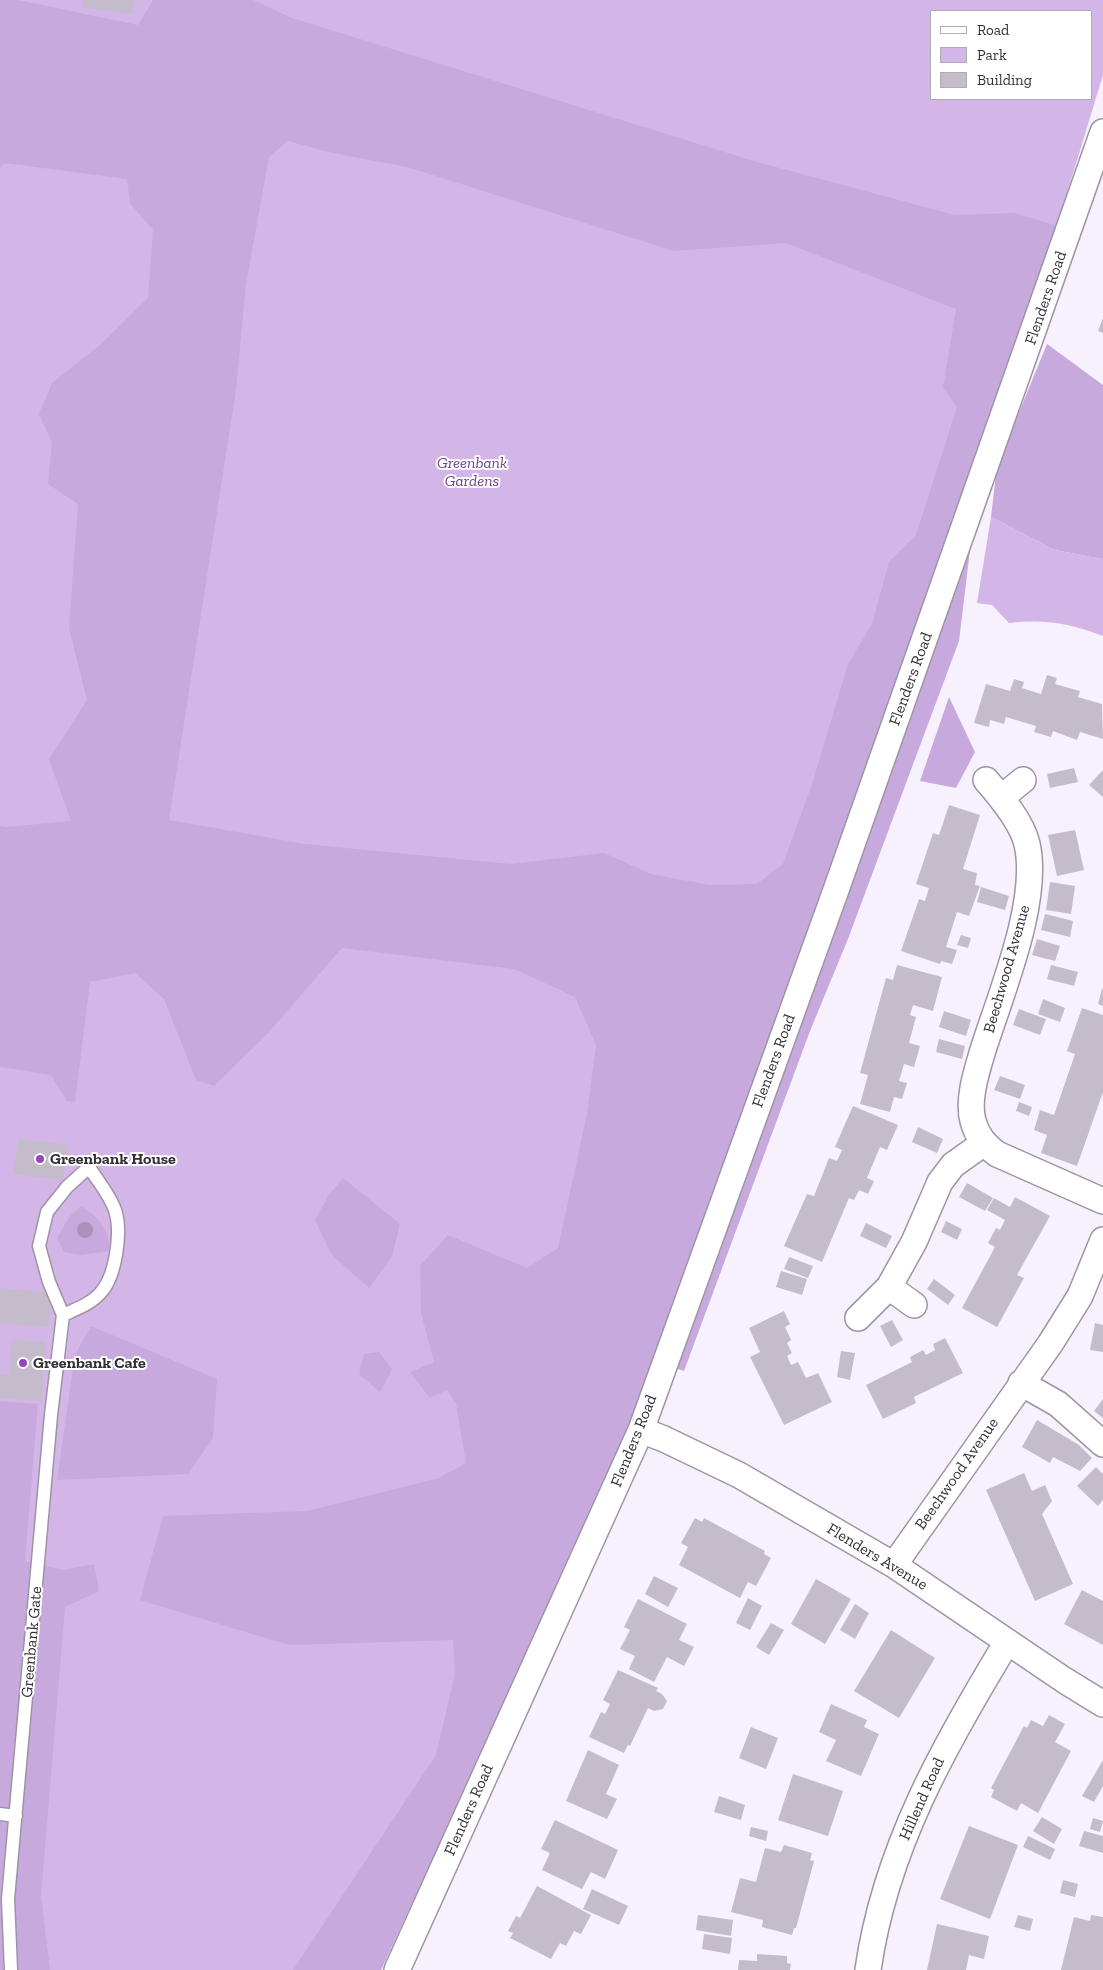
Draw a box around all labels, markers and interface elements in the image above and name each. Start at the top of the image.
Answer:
legend [930,10,1093,100]
text: Road [977,21,1009,39]
text: Park [977,46,1007,64]
text: Building [977,71,1032,89]
street label: Flenders Road [1021,249,1071,347]
park label: Greenbank Gardens [437,453,507,491]
street label: Flenders Road [885,630,937,728]
street label: Beechwood Avenue [980,903,1034,1035]
street label: Flenders Road [748,1012,800,1110]
place label: Greenbank House [50,1149,176,1169]
marker: Greenbank House [34,1153,46,1165]
place label: Greenbank Cafe [33,1353,146,1373]
marker: Greenbank Cafe [17,1357,29,1369]
street label: Flenders Road [607,1392,661,1490]
street label: Beechwood Avenue [911,1414,1003,1534]
street label: Flenders Avenue [823,1519,931,1595]
street label: Greenbank Gate [18,1586,46,1698]
street label: Hillend Road [895,1755,949,1843]
street label: Flenders Road [440,1761,498,1859]

